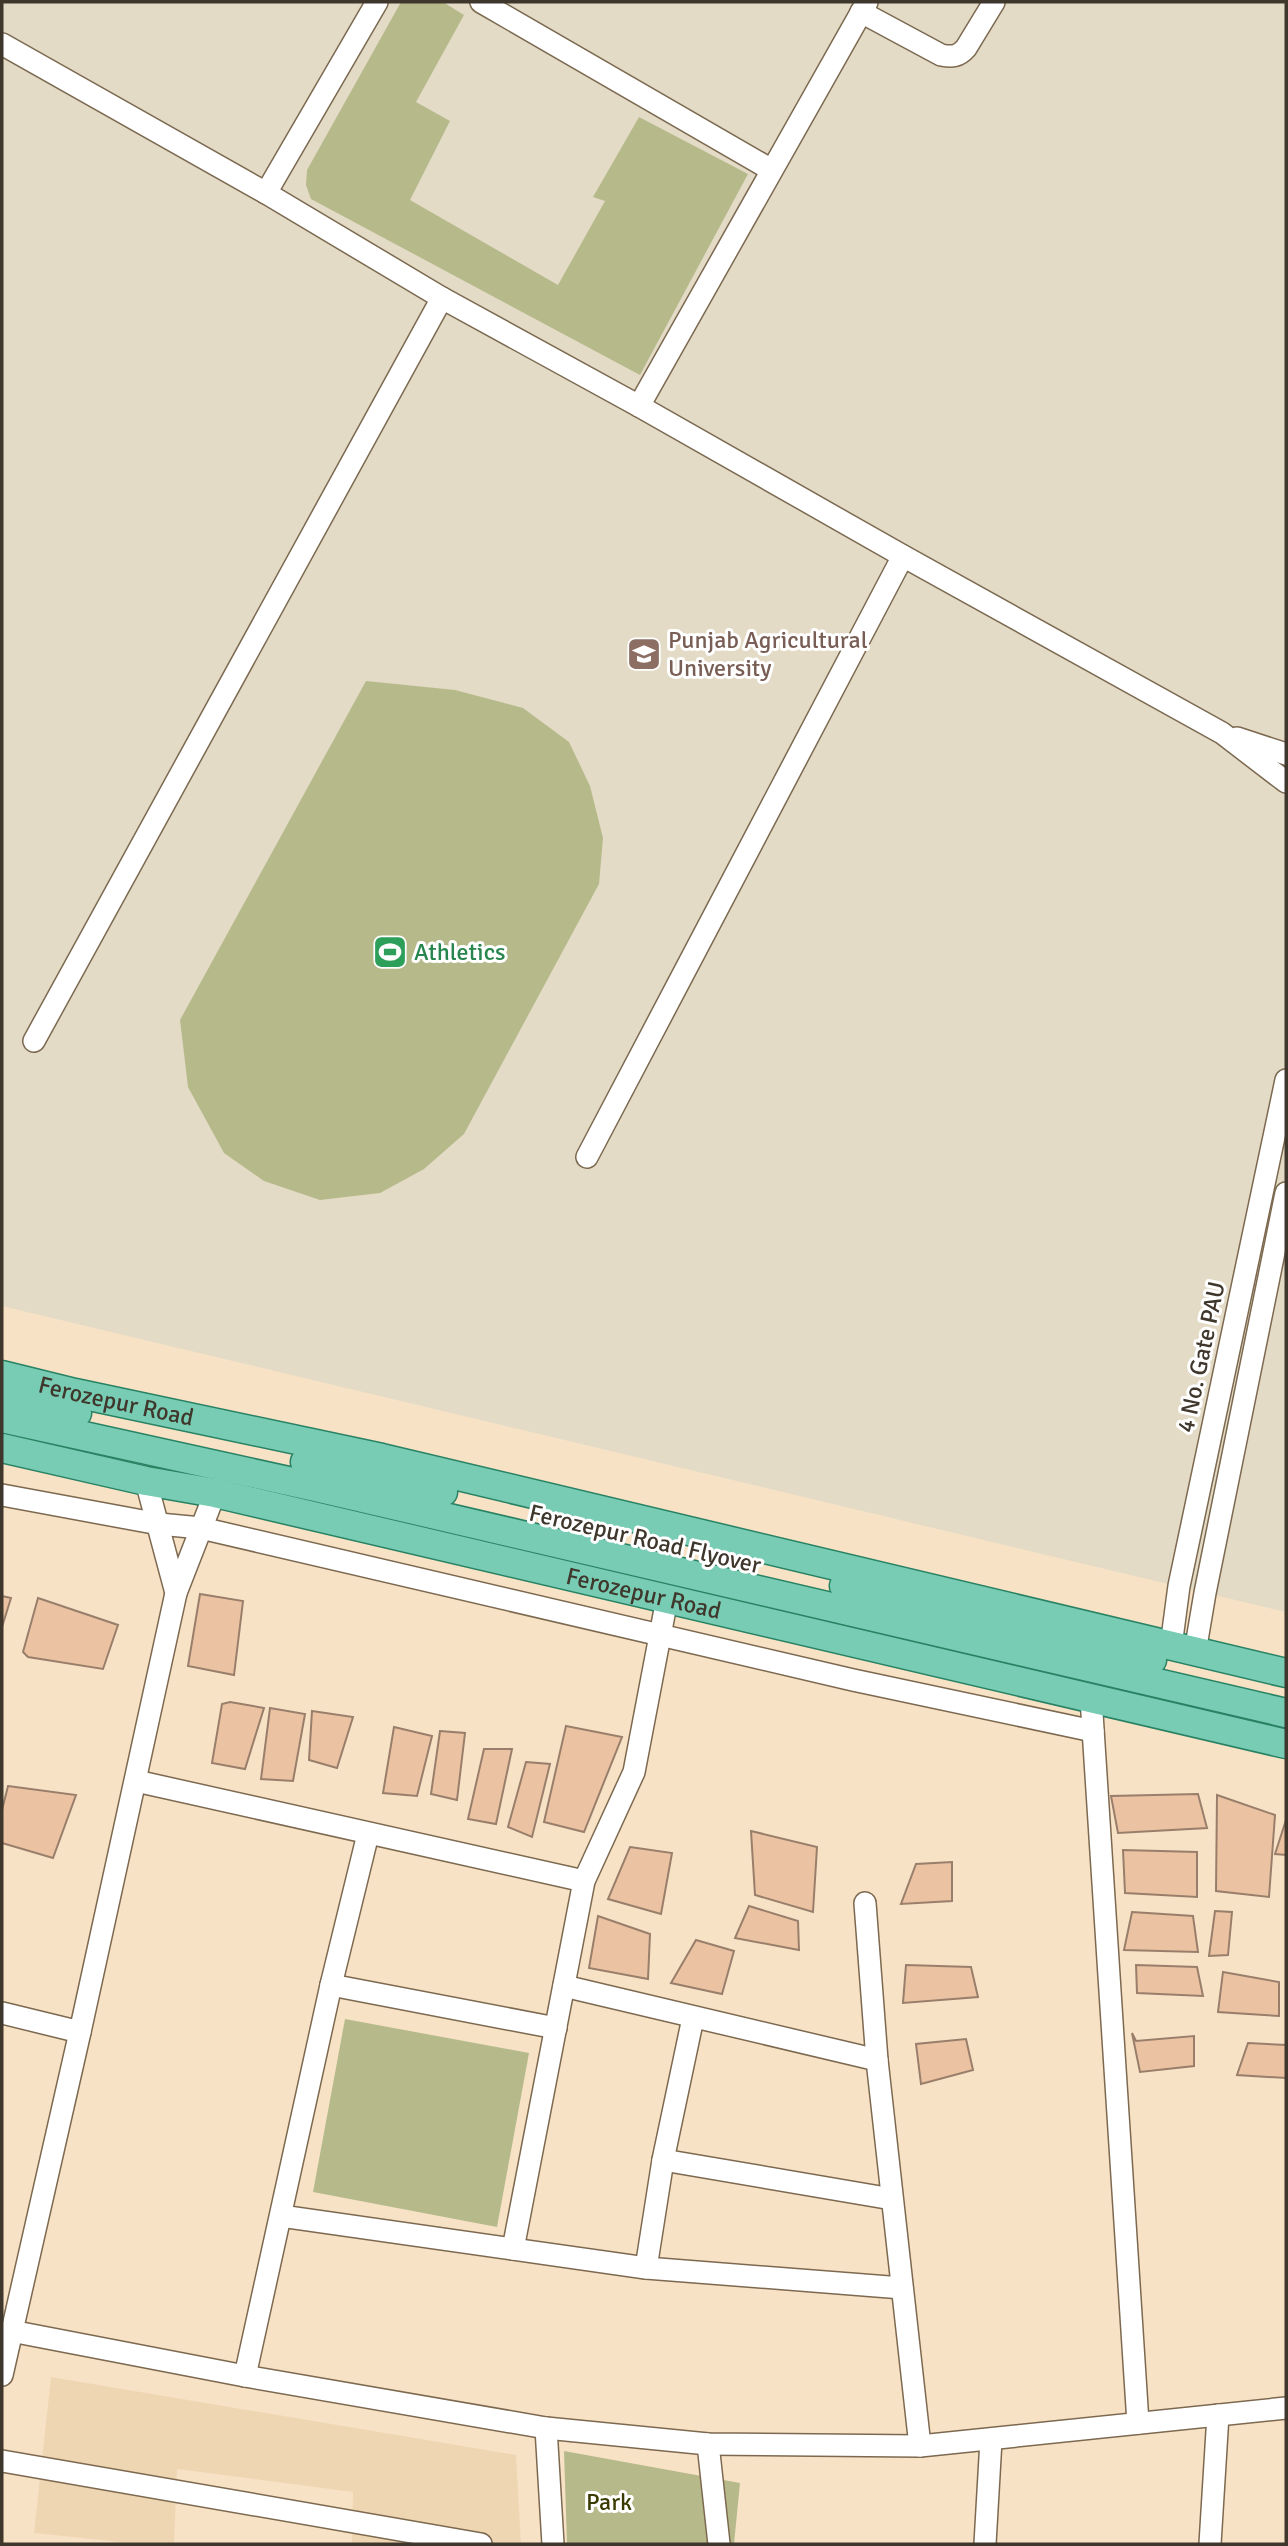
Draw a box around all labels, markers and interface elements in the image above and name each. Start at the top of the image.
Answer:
place label: Punjab Agricultural University [668,625,868,683]
school or university icon: Punjab Agricultural University [625,635,663,673]
sports icon: Athletics [371,933,409,971]
place label: Athletics [414,937,505,967]
street label: 4 No. Gate PAU [1170,1279,1232,1435]
street label: Ferozepur Road [35,1370,196,1433]
street label: Ferozepur Road Flyover [526,1498,764,1580]
street label: Ferozepur Road [563,1561,724,1626]
park label: Park [586,2487,632,2517]

